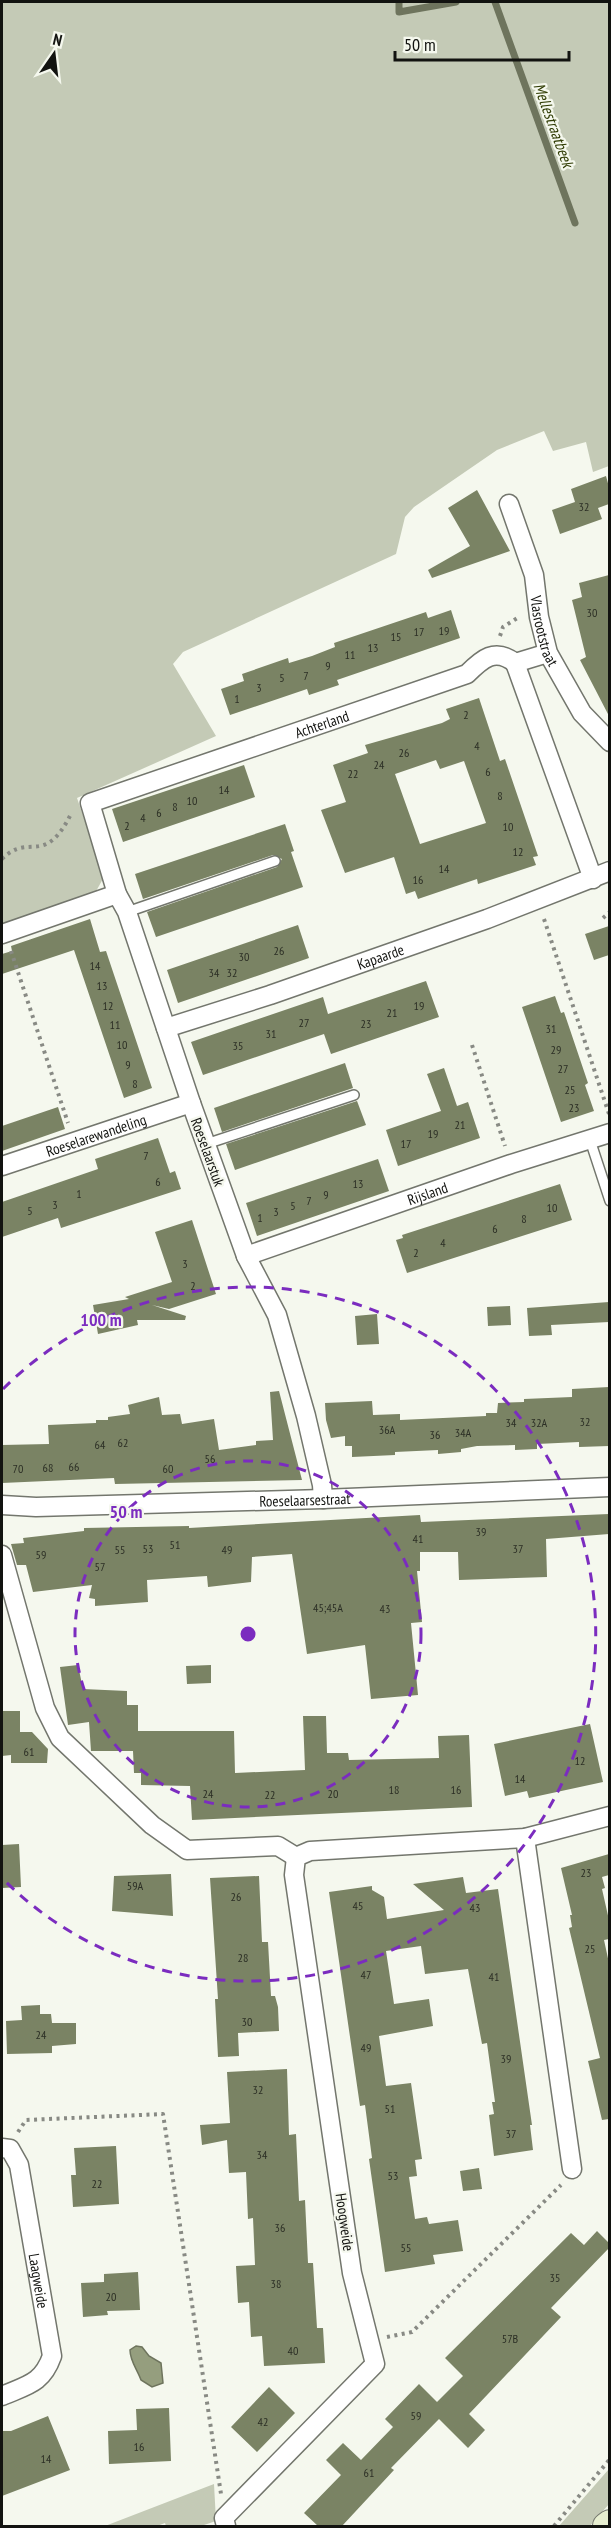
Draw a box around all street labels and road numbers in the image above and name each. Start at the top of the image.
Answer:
street label: Vlasrootstraat [527,593,563,669]
street label: Achterland [292,706,351,742]
street label: Kapaarde [354,939,406,973]
street label: Roeselarewandeling [43,1109,148,1160]
street label: Roeselaarstuk [187,1115,229,1189]
street label: Rijsland [405,1177,450,1209]
street label: Roeselaarsestraat [259,1488,351,1510]
street label: Hoogweide [332,2192,358,2252]
street label: Laagweide [25,2252,53,2310]

